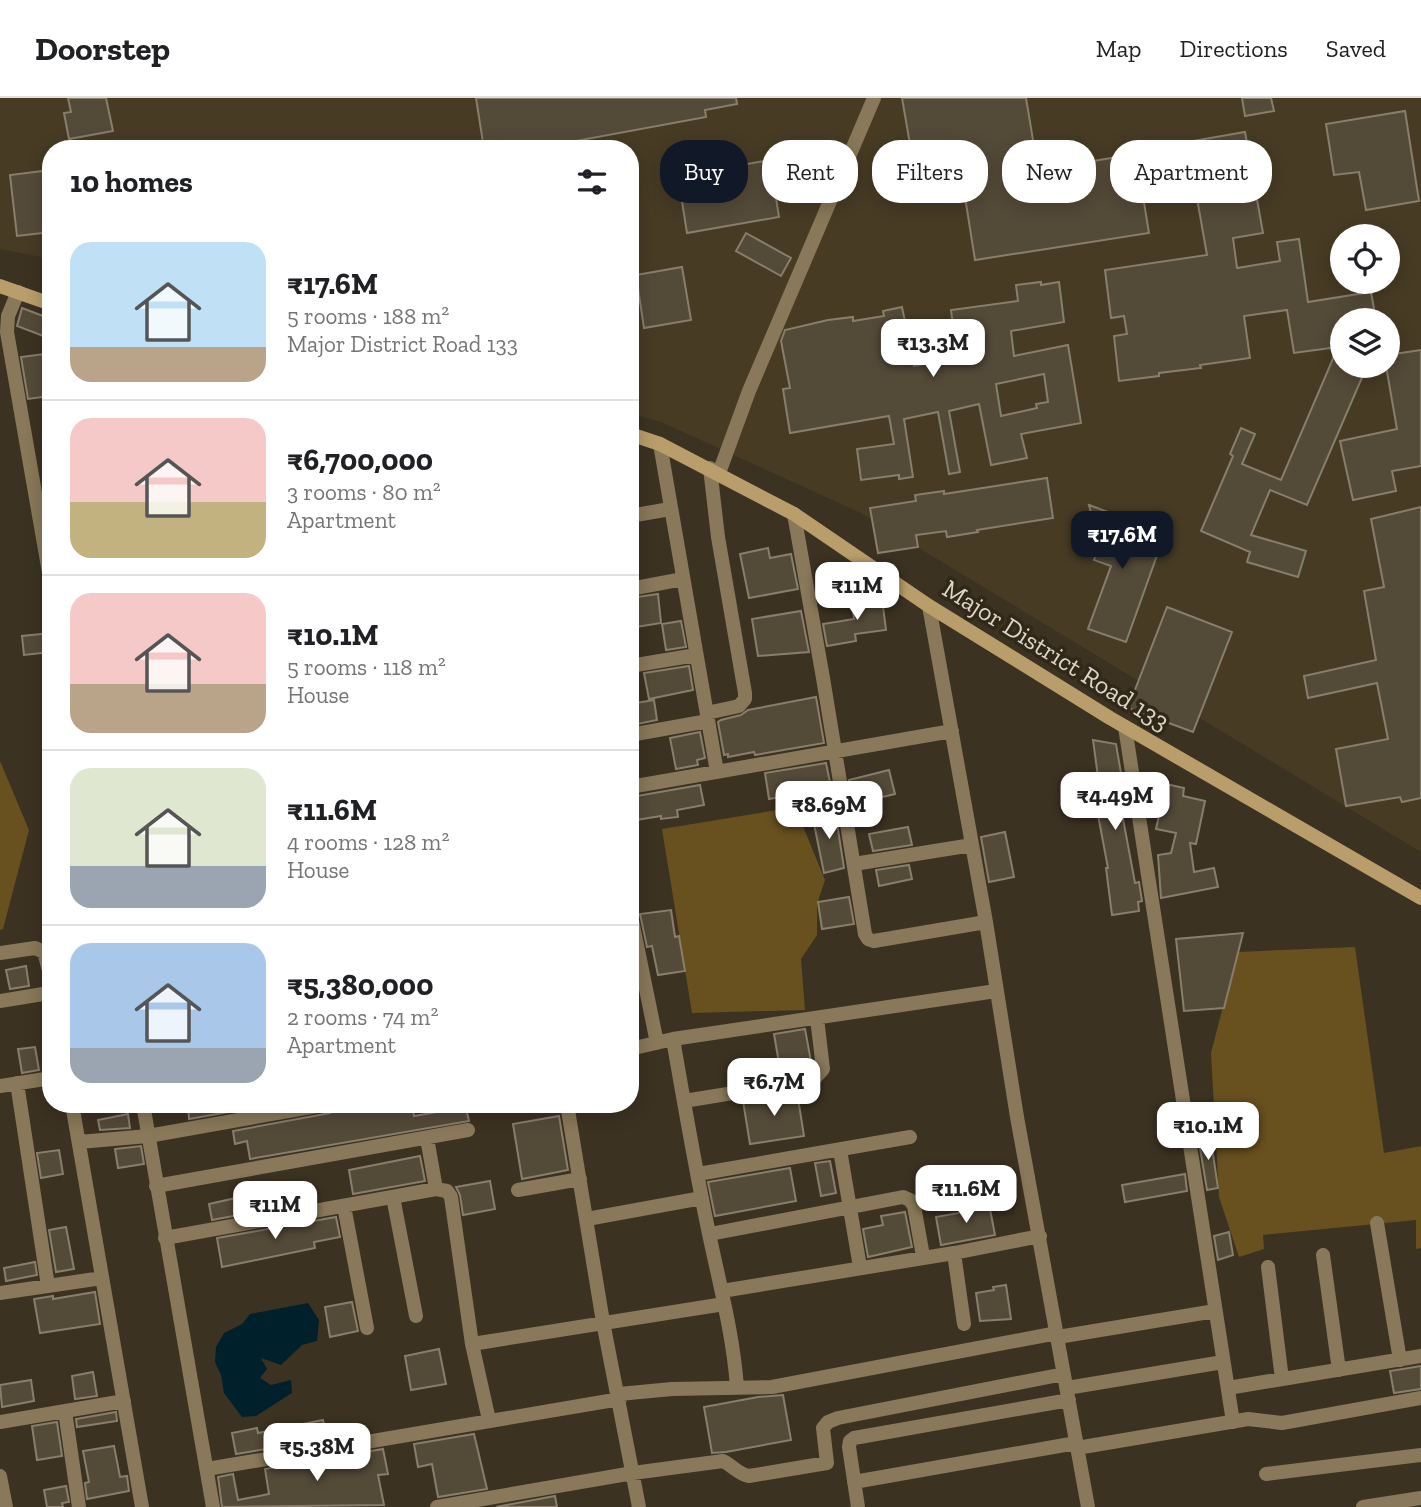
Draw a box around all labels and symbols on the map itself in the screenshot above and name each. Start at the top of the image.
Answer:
pin: ₹13.3M [876,320,990,379]
pin: ₹17.6M [1065,512,1179,571]
pin: ₹11M [816,562,898,622]
street label: Major District Road 133 [937,572,1175,738]
pin: ₹4.49M [1058,772,1172,832]
pin: ₹8.69M [772,782,886,841]
pin: ₹6.7M [725,1058,823,1118]
pin: ₹10.1M [1151,1102,1265,1162]
pin: ₹11.6M [909,1166,1023,1225]
pin: ₹11M [234,1182,316,1241]
pin: ₹5.38M [260,1424,374,1483]

